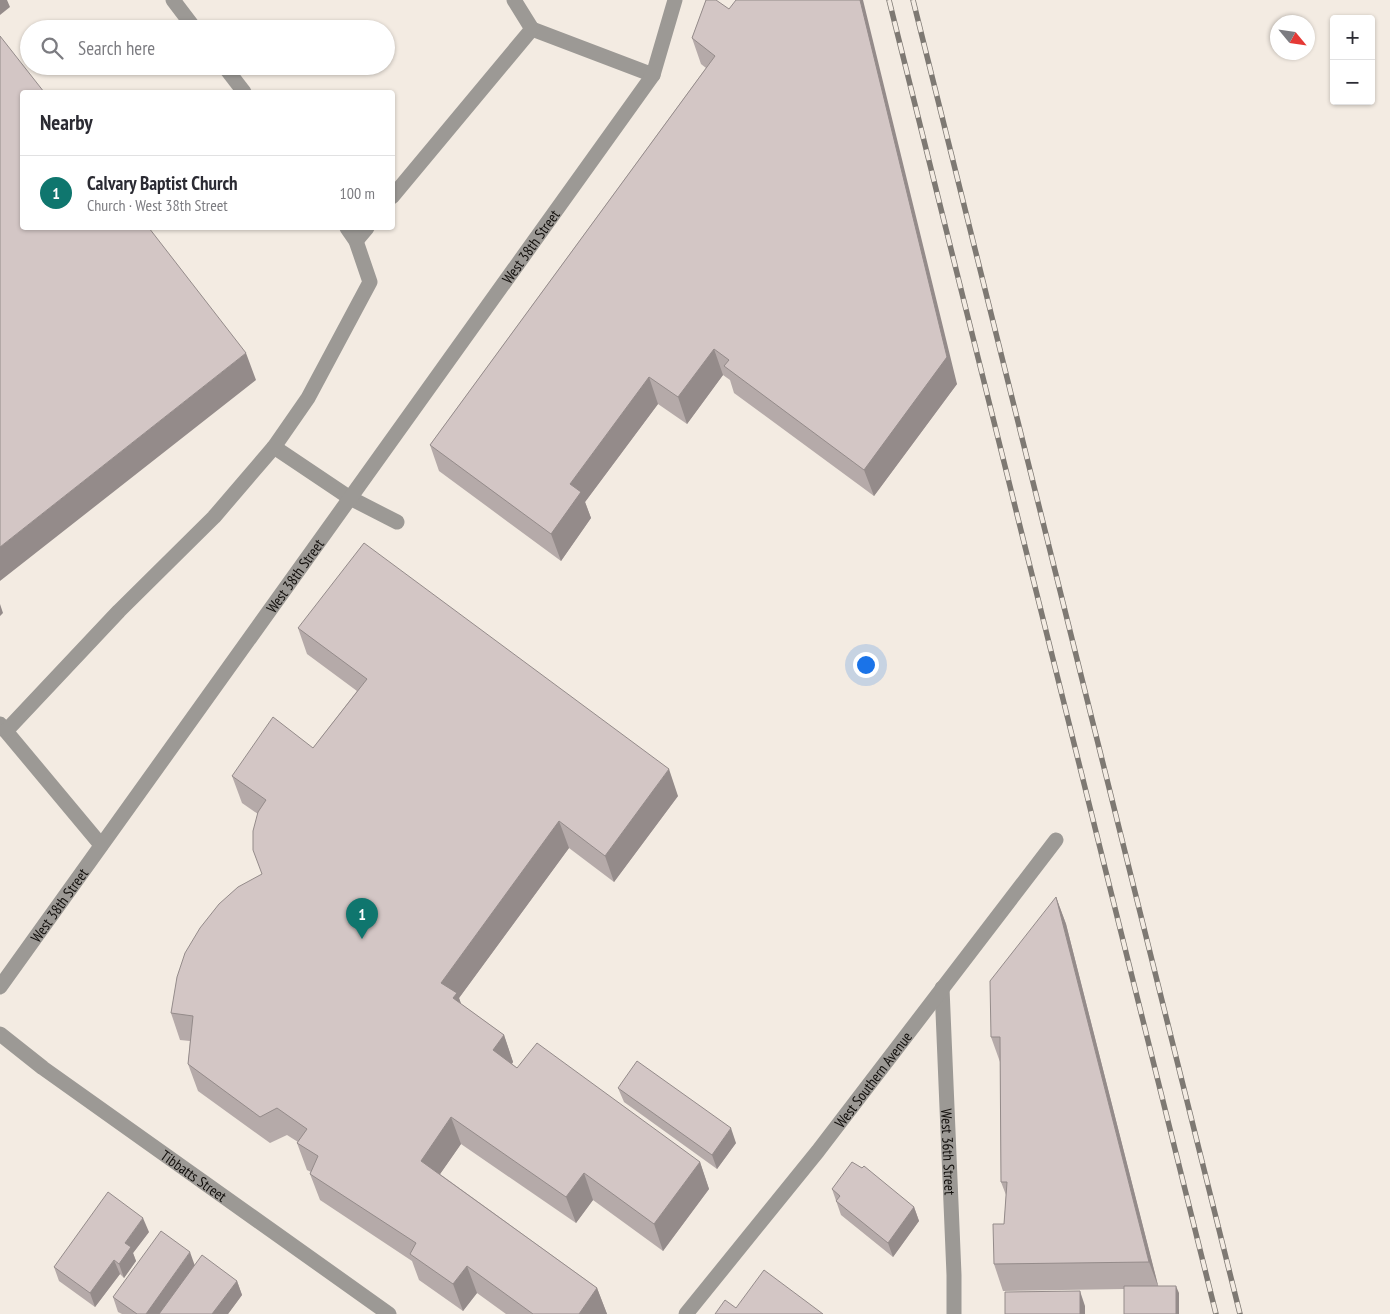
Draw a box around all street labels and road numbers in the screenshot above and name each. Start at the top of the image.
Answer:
street label: West 38th Street [497,206,563,287]
street label: West 38th Street [262,535,328,616]
street label: West 38th Street [26,864,92,946]
street label: West Southern Avenue [830,1027,916,1131]
street label: West 36th Street [938,1108,960,1196]
street label: Tibbatts Street [157,1145,231,1205]

